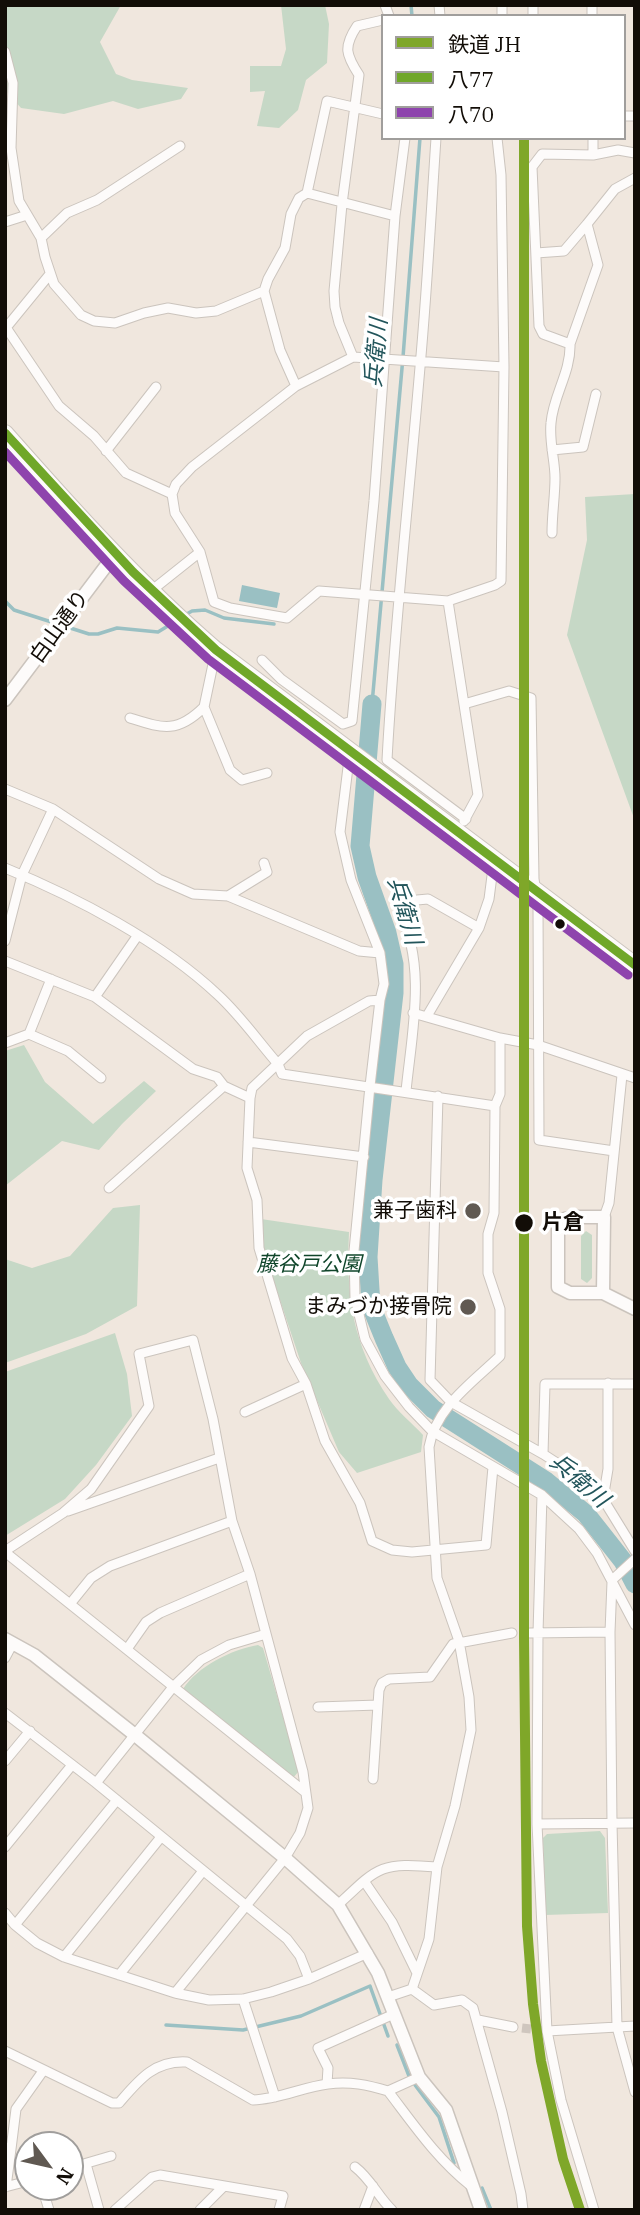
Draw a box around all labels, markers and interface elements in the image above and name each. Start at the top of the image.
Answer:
legend [381,14,626,140]
text: 鉄道 JH [448,30,521,58]
text: 八77 [448,65,494,93]
text: 八70 [448,100,494,128]
water label: 兵衛川 [360,317,394,389]
street label: 白山通り [25,586,95,668]
water label: 兵衛川 [381,874,427,948]
unlabelled marker [553,917,567,931]
place label: 兼子歯科 [373,1198,457,1224]
marker: 兼子歯科 [463,1201,483,1221]
place label: 片倉 [542,1210,584,1236]
marker: 片倉 [513,1212,535,1234]
park label: 藤谷戸公園 [257,1252,361,1278]
place label: まみづか接骨院 [305,1294,452,1320]
marker: まみづか接骨院 [458,1297,478,1317]
water label: 兵衛川 [544,1448,614,1514]
north arrow [14,2131,84,2201]
text: N [51,2164,79,2189]

